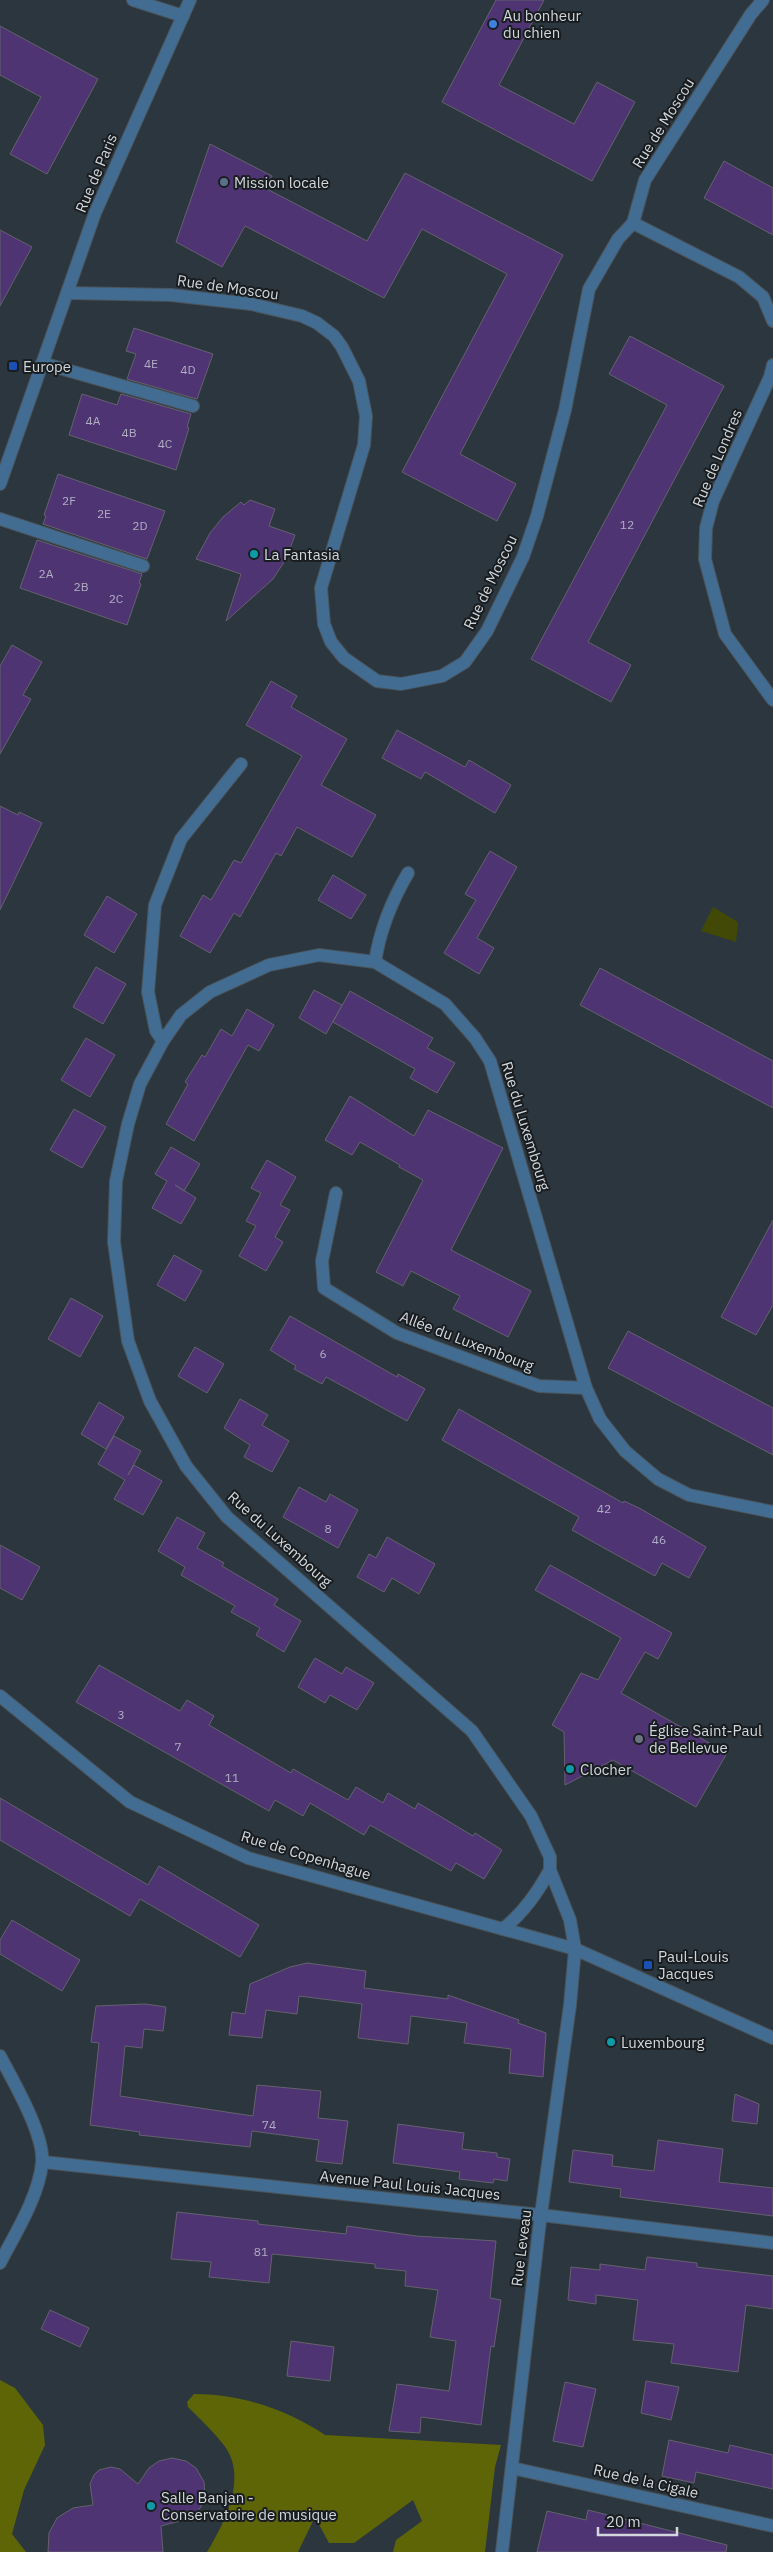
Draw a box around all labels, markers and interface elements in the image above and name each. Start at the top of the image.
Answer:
place label: Au bonheur du chien [503,6,582,42]
marker: Au bonheur du chien [487,18,499,30]
street label: Rue de Moscou [628,74,698,172]
street label: Rue de Paris [71,131,121,215]
place label: Mission locale [234,173,329,192]
marker: Mission locale [218,176,230,188]
street label: Rue de Moscou [176,270,280,304]
house number: 4E [144,356,158,371]
place label: Europe [23,357,71,376]
marker: Europe [7,360,19,372]
house number: 4D [180,362,196,377]
street label: Rue de Londres [688,406,746,510]
house number: 4A [86,413,101,428]
house number: 4B [121,425,137,440]
house number: 4C [158,436,173,451]
house number: 2F [62,493,76,508]
house number: 2E [97,506,111,521]
house number: 12 [620,517,634,532]
house number: 2D [132,518,148,533]
street label: Rue de Moscou [459,532,521,632]
place label: La Fantasia [264,545,340,564]
marker: La Fantasia [248,548,260,560]
house number: 2A [39,566,54,581]
house number: 2B [73,579,89,594]
house number: 2C [109,591,124,606]
street label: Rue du Luxembourg [497,1059,555,1193]
street label: Allée du Luxembourg [397,1307,537,1375]
house number: 6 [319,1346,327,1361]
street label: Rue du Luxembourg [224,1487,336,1591]
house number: 42 [597,1501,611,1516]
house number: 8 [324,1521,332,1536]
house number: 46 [652,1532,666,1547]
house number: 3 [117,1707,125,1722]
place label: Église Saint-Paul de Bellevue [649,1721,762,1757]
marker: Église Saint-Paul de Bellevue [633,1733,645,1745]
house number: 7 [174,1739,182,1754]
place label: Clocher [580,1760,632,1779]
marker: Clocher [564,1763,576,1775]
house number: 11 [225,1770,239,1785]
street label: Rue de Copenhague [239,1826,373,1884]
place label: Paul-Louis Jacques [658,1947,729,1983]
marker: Paul-Louis Jacques [642,1959,654,1971]
place label: Luxembourg [621,2033,704,2052]
marker: Luxembourg [605,2036,617,2048]
house number: 74 [262,2117,276,2132]
street label: Avenue Paul Louis Jacques [319,2166,501,2204]
street label: Rue Leveau [507,2208,535,2288]
house number: 81 [254,2244,268,2259]
street label: Rue de la Cigale [592,2460,700,2502]
place label: Salle Banjan - Conservatoire de musique [161,2488,337,2524]
marker: Salle Banjan - Conservatoire de musique [145,2500,157,2512]
scale bar [598,2504,677,2536]
text: 20 m [606,2512,641,2531]

